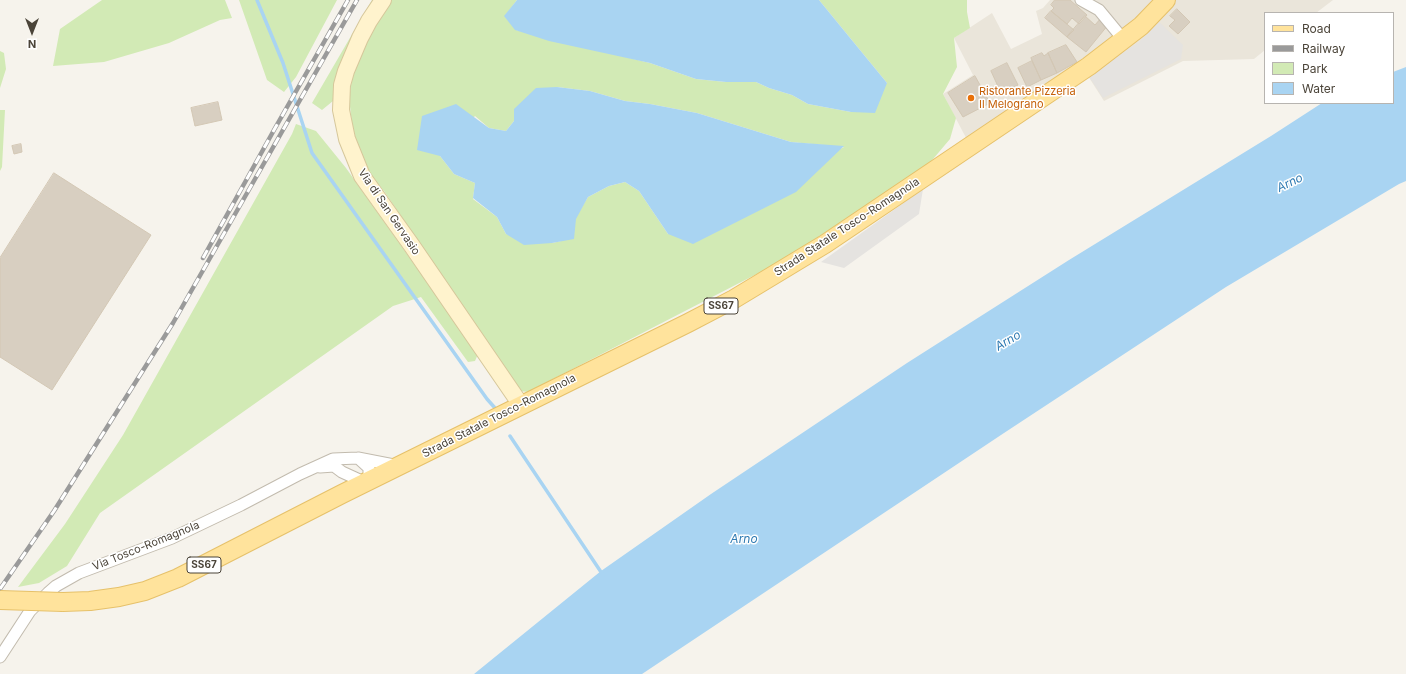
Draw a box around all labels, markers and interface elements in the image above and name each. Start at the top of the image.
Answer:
north arrow [12,12,52,52]
legend [1264,12,1394,104]
text: Road [1302,21,1331,36]
text: N [28,37,36,51]
text: Railway [1302,41,1345,56]
text: Park [1302,61,1328,76]
text: Water [1302,81,1335,96]
place label: Ristorante Pizzeria Il Melograno [979,85,1076,111]
marker: Ristorante Pizzeria Il Melograno [966,93,976,103]
street label: Via di San Gervasio [355,166,423,258]
water label: Arno [1275,171,1305,195]
street label: Strada Statale Tosco-Romagnola [772,175,922,279]
road number: SS67 [704,298,738,314]
water label: Arno [993,328,1023,354]
street label: Strada Statale Tosco-Romagnola [420,371,578,461]
street label: Via Tosco-Romagnola [91,519,201,573]
water label: Arno [730,532,758,546]
road number: SS67 [187,557,221,573]

